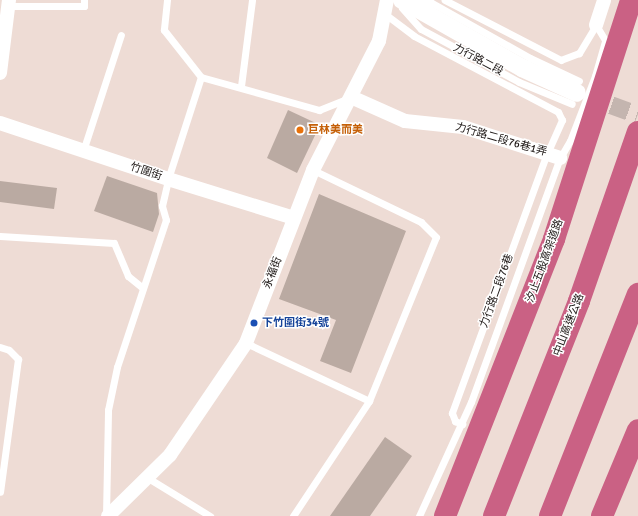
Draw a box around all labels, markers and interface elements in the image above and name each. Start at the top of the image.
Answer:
street label: 力行路二段 [451,41,505,79]
street label: 力行路二段76巷1弄 [454,121,548,159]
place label: 巨林美而美 [308,123,363,137]
marker: 巨林美而美 [295,125,305,135]
street label: 竹圍街 [128,160,164,184]
street label: 汐止五股高架道路 [524,217,566,305]
street label: 力行路二段76巷 [477,252,517,330]
street label: 永福街 [261,255,285,291]
street label: 中山高速公路 [551,292,587,358]
place label: 下竹圍街34號 [262,316,329,330]
marker: 下竹圍街34號 [249,318,259,328]

